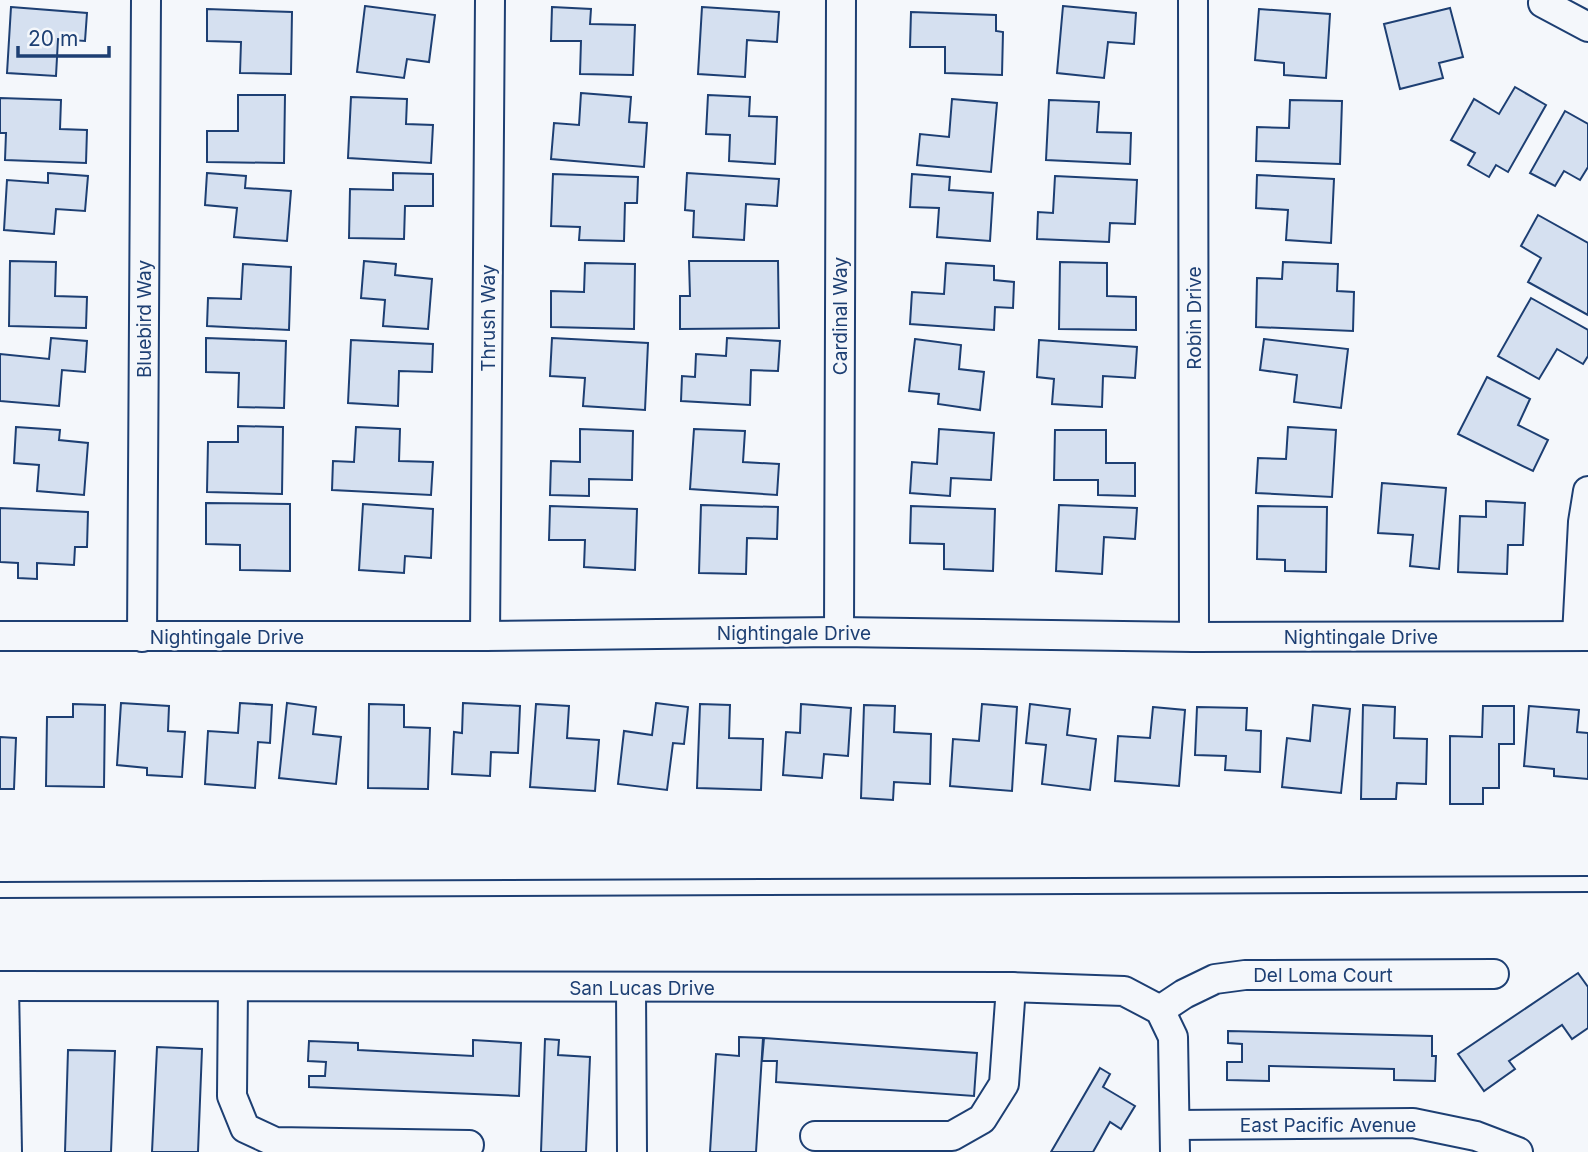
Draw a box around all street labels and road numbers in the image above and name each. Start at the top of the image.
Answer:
street label: Cardinal Way [829,257,852,375]
street label: Bluebird Way [133,260,156,378]
street label: Thrush Way [477,264,500,372]
street label: Robin Drive [1183,266,1206,370]
street label: Nightingale Drive [717,622,871,645]
street label: Nightingale Drive [150,626,304,649]
street label: Nightingale Drive [1284,626,1438,649]
street label: Del Loma Court [1253,964,1393,987]
street label: San Lucas Drive [569,977,715,1000]
street label: East Pacific Avenue [1240,1114,1416,1137]

